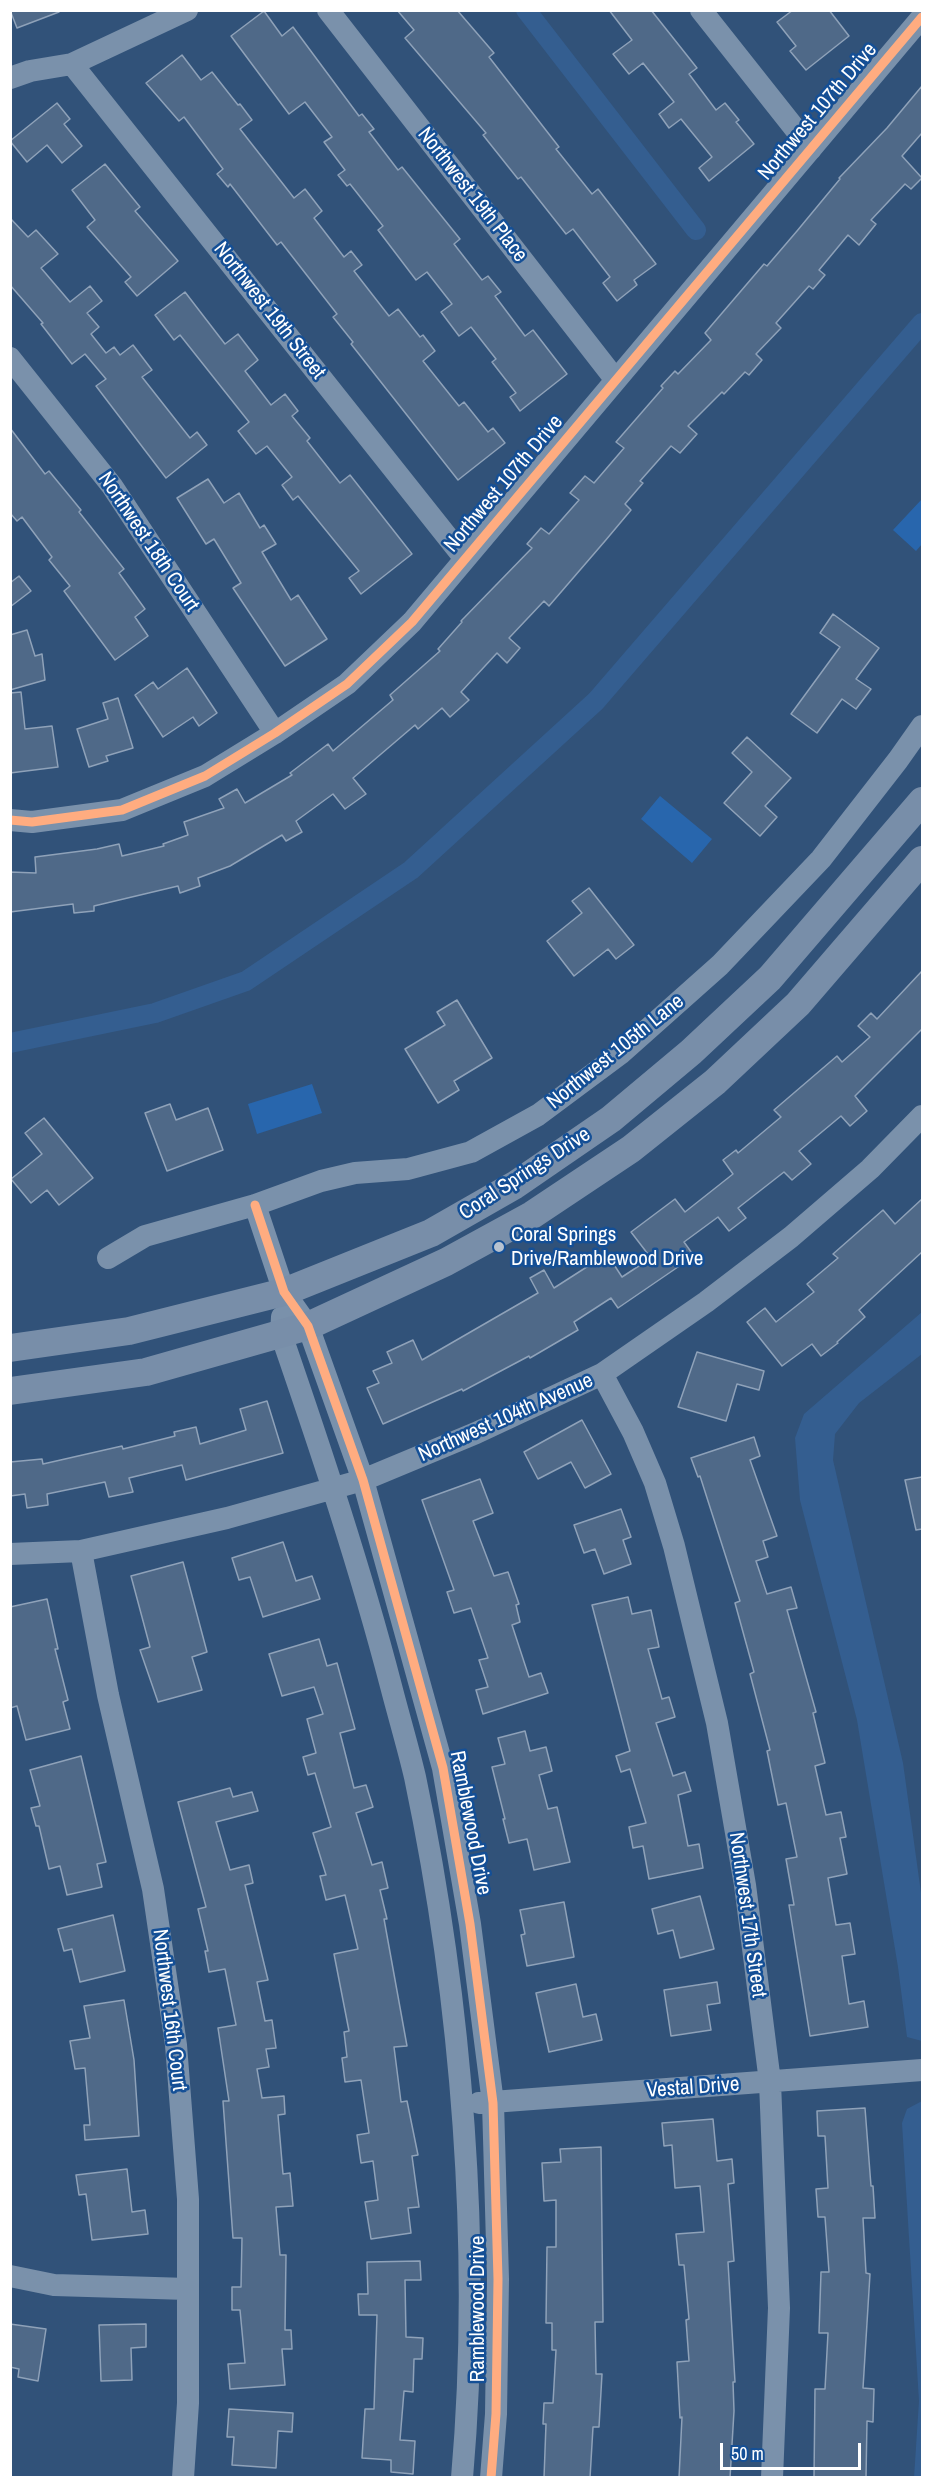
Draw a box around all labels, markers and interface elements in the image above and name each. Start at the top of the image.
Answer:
street label: Northwest 107th Drive [753,38,883,186]
street label: Northwest 19th Place [412,123,532,267]
street label: Northwest 19th Street [208,238,330,384]
street label: Northwest 107th Drive [439,410,569,558]
street label: Northwest 18th Court [92,468,204,616]
street label: Northwest 105th Lane [543,989,689,1115]
street label: Coral Springs Drive [455,1122,595,1226]
place label: Coral Springs Drive/Ramblewood Drive [511,1222,703,1272]
marker: Coral Springs Drive/Ramblewood Drive [492,1240,506,1254]
street label: Northwest 104th Avenue [415,1368,597,1468]
street label: Ramblewood Drive [444,1749,496,1897]
street label: Northwest 17th Street [723,1831,771,1999]
street label: Northwest 16th Court [147,1928,191,2092]
street label: Vestal Drive [646,2072,740,2104]
street label: Ramblewood Drive [465,2236,491,2382]
scale bar [723,2431,864,2469]
text: 50 m [731,2441,764,2466]

